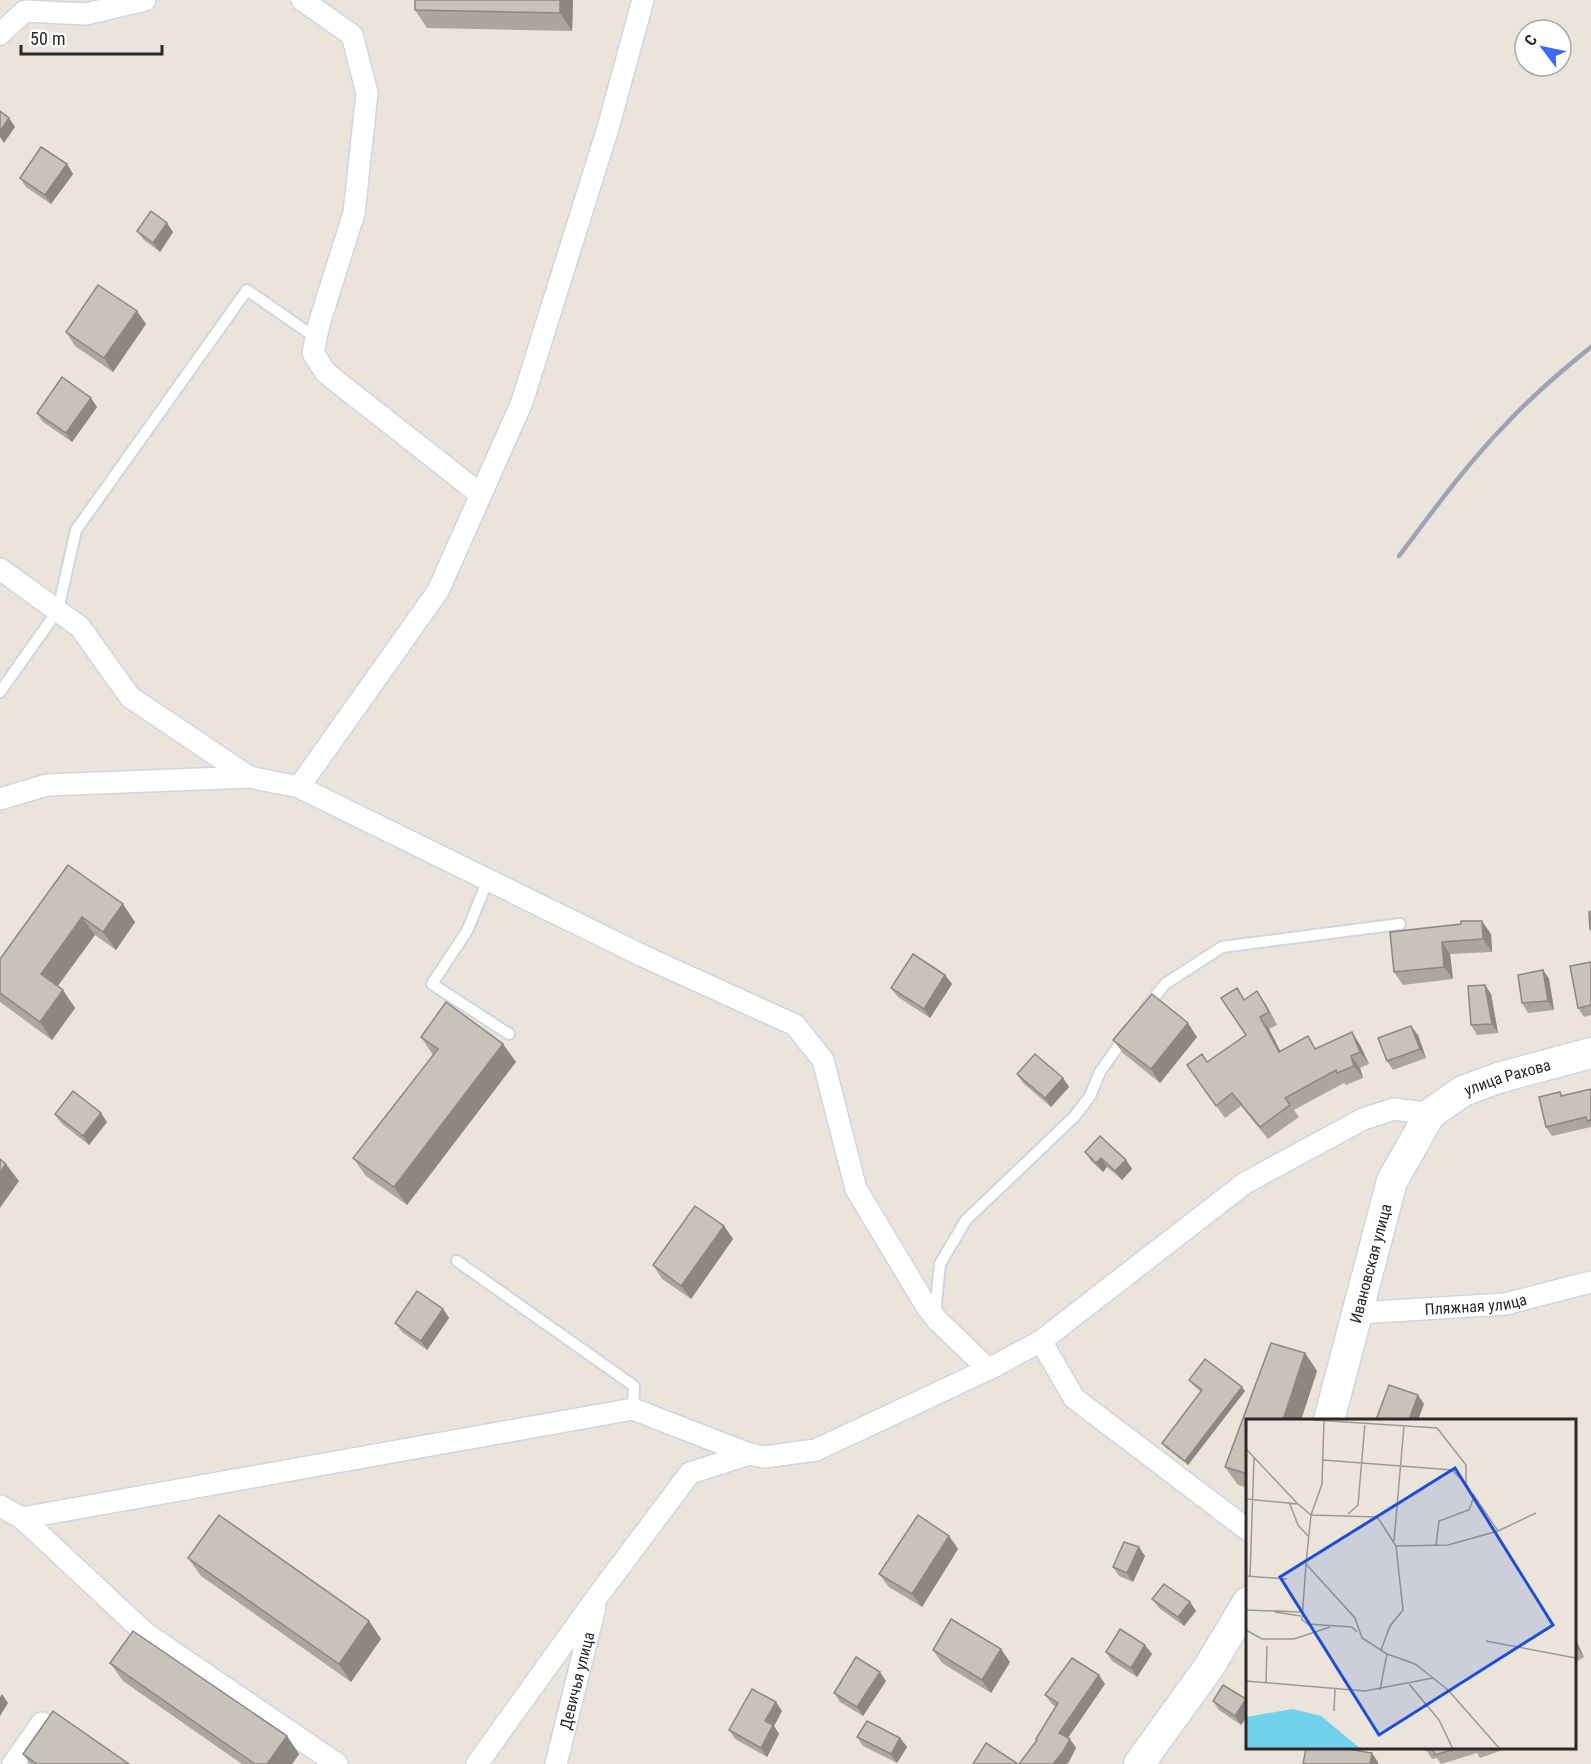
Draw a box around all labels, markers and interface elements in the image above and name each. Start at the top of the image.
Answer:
scale bar [21,18,162,56]
north arrow [1513,18,1573,78]
text: 50 m [30,28,65,49]
text: С [1520,31,1541,49]
street label: улица Рахова [1461,1055,1553,1099]
street label: Ивановская улица [1345,1202,1395,1325]
street label: Пляжная улица [1424,1289,1529,1318]
inset map [1246,1419,1576,1749]
street label: Девичья улица [555,1630,598,1731]

